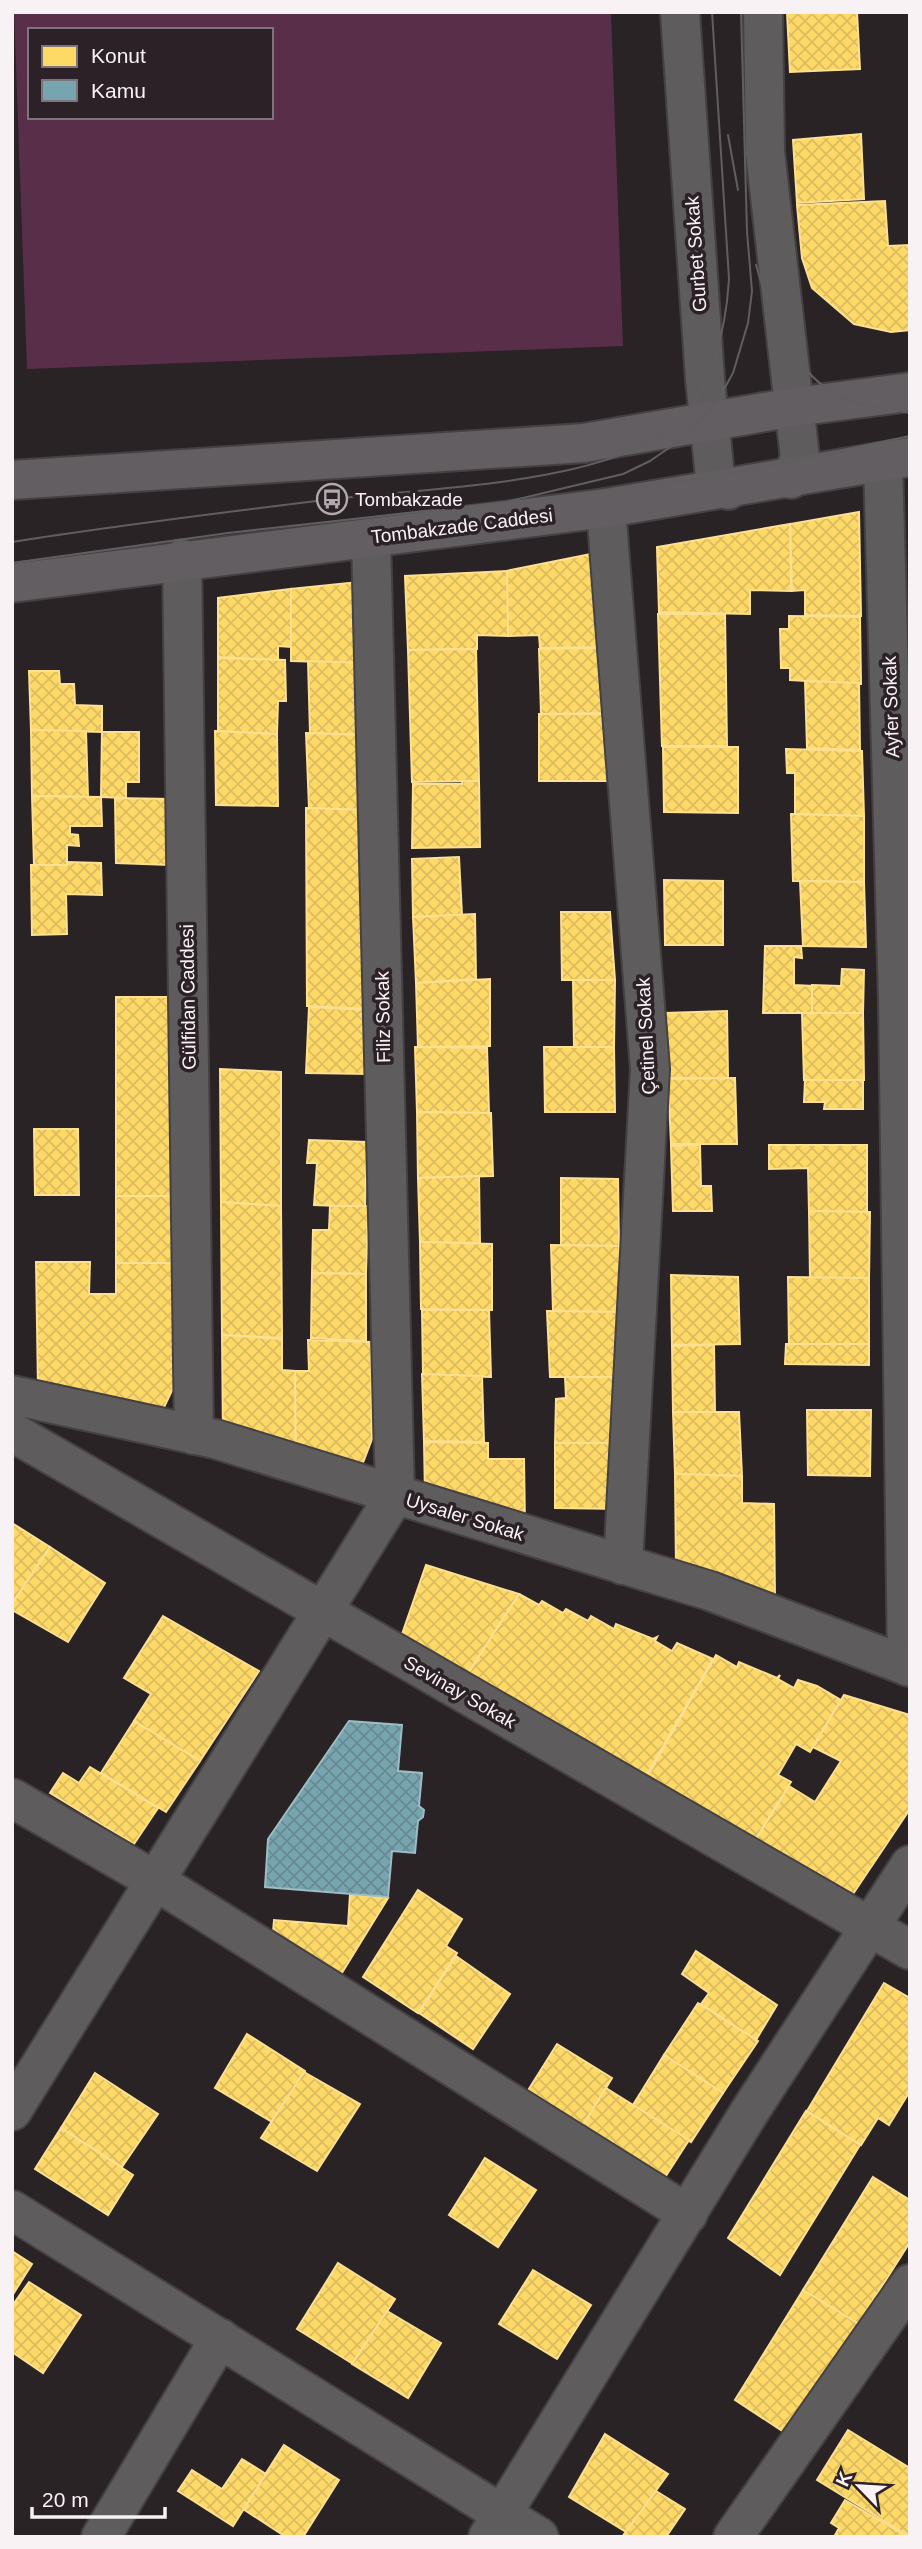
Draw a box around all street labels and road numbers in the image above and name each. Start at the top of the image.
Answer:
street label: Gurbet Sokak [681,195,711,313]
street label: Tombakzade Caddesi [370,504,554,548]
street label: Ayfer Sokak [879,655,903,758]
street label: Gülfidan Caddesi [176,924,200,1070]
street label: Filiz Sokak [372,970,394,1063]
street label: Çetinel Sokak [632,976,660,1095]
street label: Uysaler Sokak [403,1489,527,1545]
street label: Sevinay Sokak [400,1651,520,1733]

